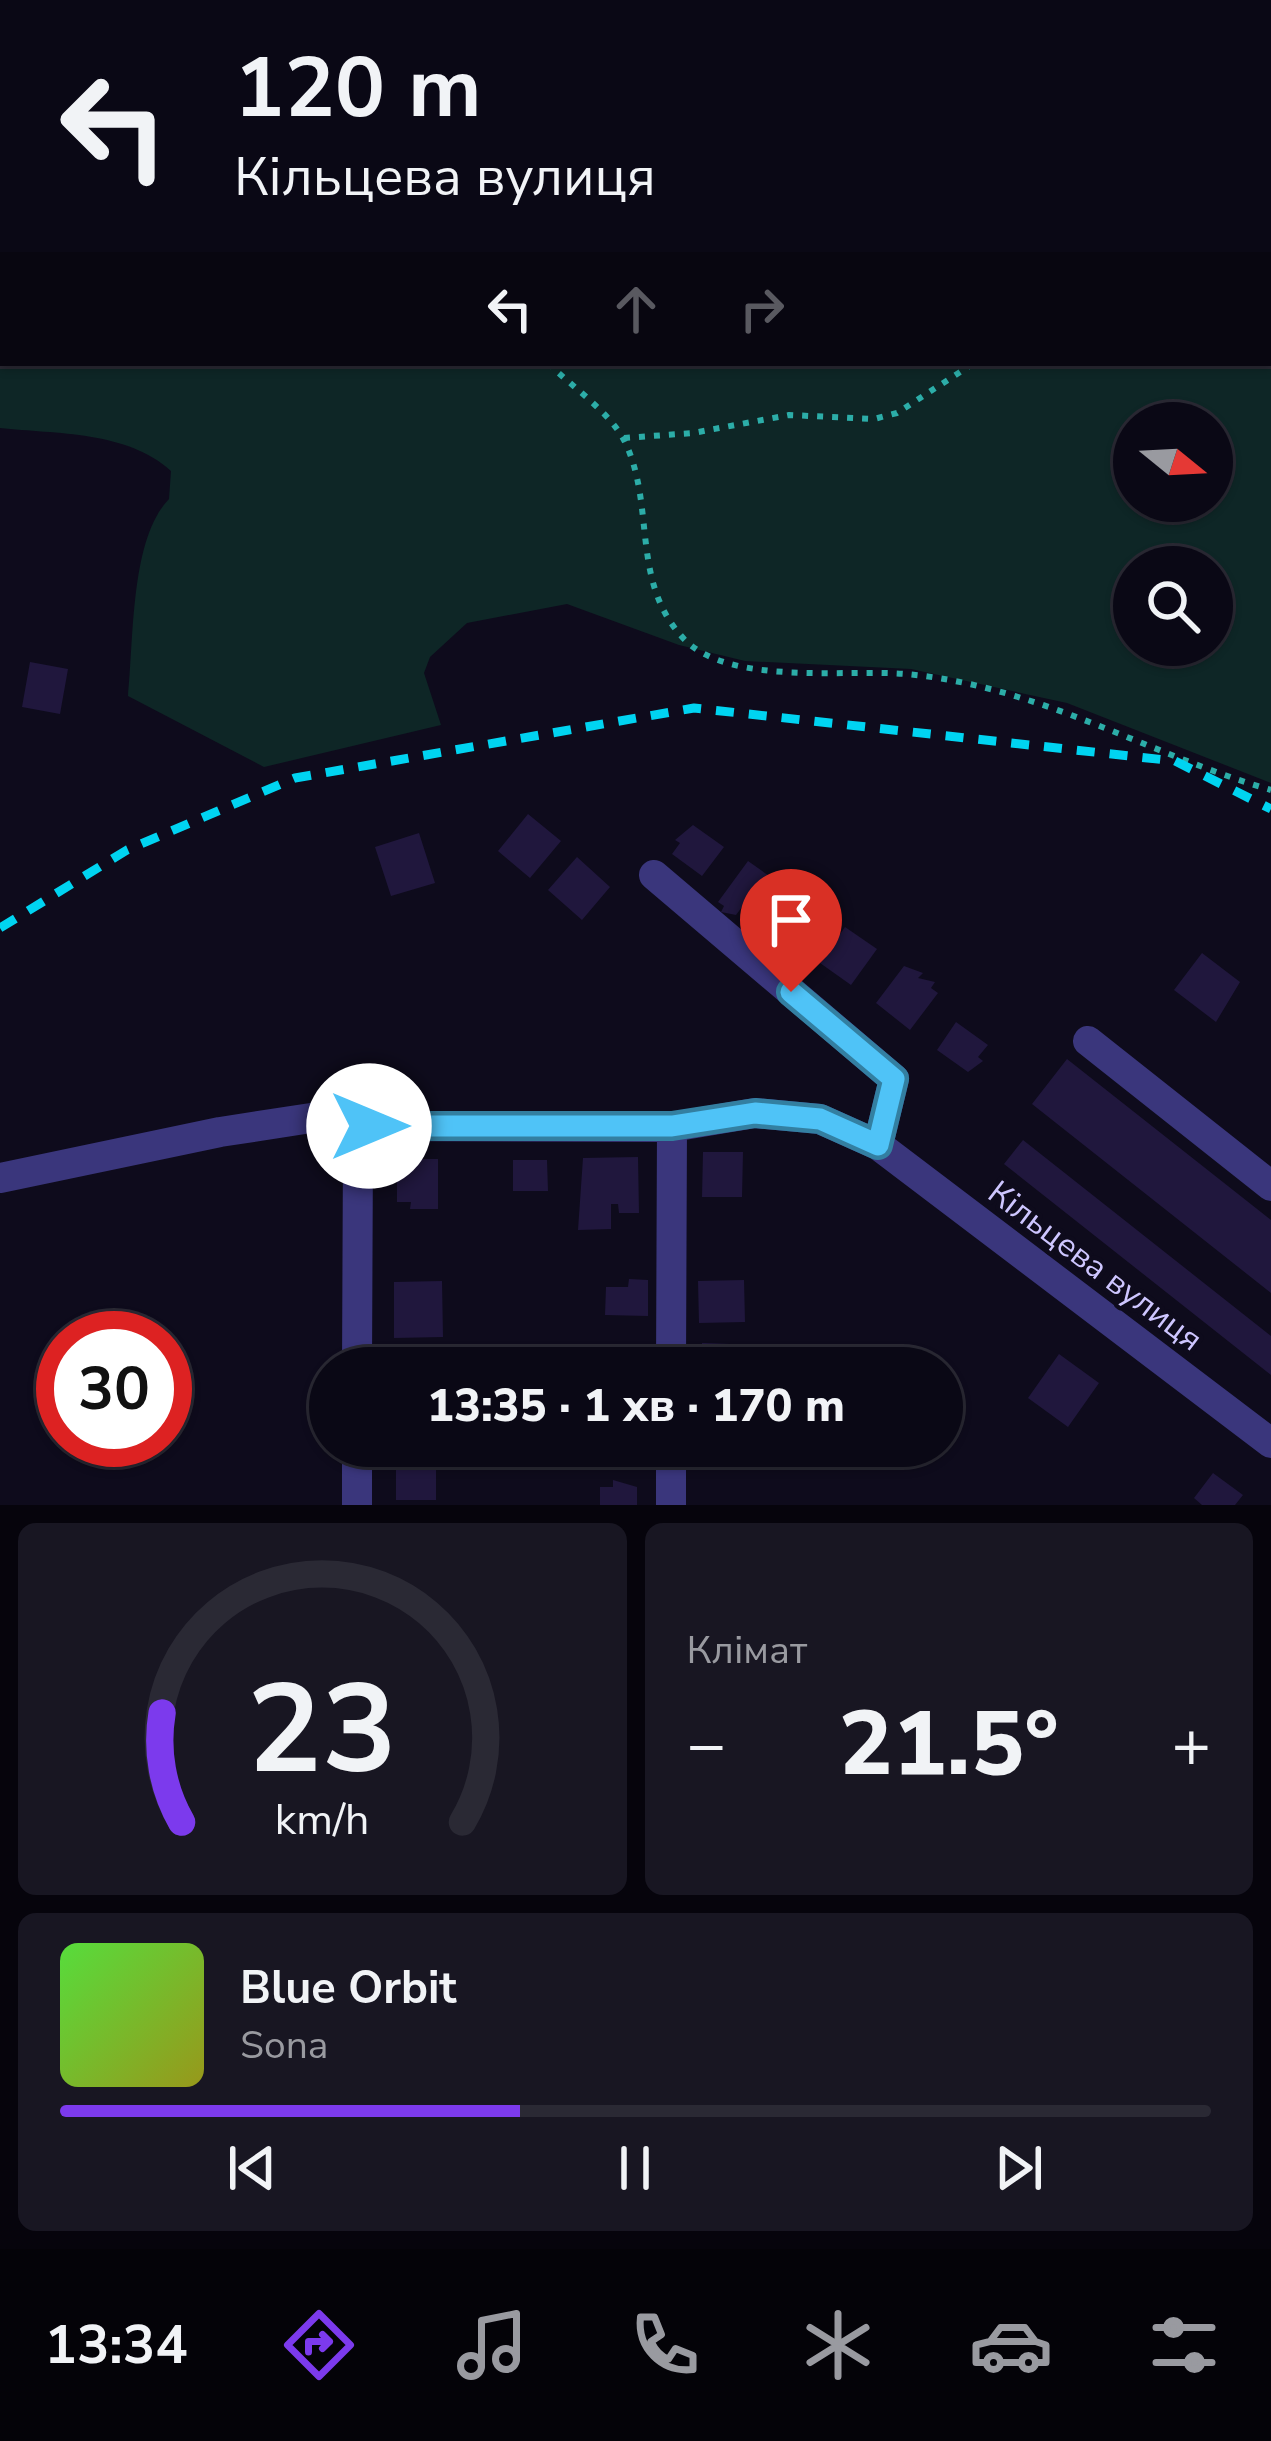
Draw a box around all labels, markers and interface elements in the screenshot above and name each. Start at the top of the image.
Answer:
text: 120 m [234,31,482,146]
icon: left [36,48,192,204]
text: Кільцева вулиця [234,140,656,214]
icon: left [477,276,543,342]
icon: ahead [603,276,669,342]
icon: right [729,276,795,342]
north arrow [1113,402,1233,522]
map controls [1113,402,1233,666]
button: search [1113,546,1233,666]
pin [740,869,842,992]
icon: arrive [758,887,824,953]
position arrow [306,1063,432,1189]
street label: Кільцева вулиця [979,1171,1212,1362]
speed limit sign: 30 [36,1311,192,1467]
text: 13:35 · 1 хв · 170 m [427,1376,845,1437]
text: Клімат [687,1624,807,1677]
text: 23 [247,1645,397,1815]
text: 21.5° [839,1683,1059,1806]
text: − [687,1700,726,1790]
text: + [1171,1700,1211,1790]
text: km/h [275,1791,370,1849]
text: Blue Orbit [240,1958,457,2019]
text: Sona [240,2019,329,2072]
icon: previous [219,2135,285,2201]
icon: pause [602,2135,668,2201]
icon: next [986,2135,1052,2201]
icon: directions [277,2303,361,2387]
icon: music [450,2303,534,2387]
icon: phone [623,2303,707,2387]
icon: climate [796,2303,880,2387]
icon: car [969,2303,1053,2387]
icon: filters [1142,2303,1226,2387]
text: 13:34 [45,2308,188,2382]

